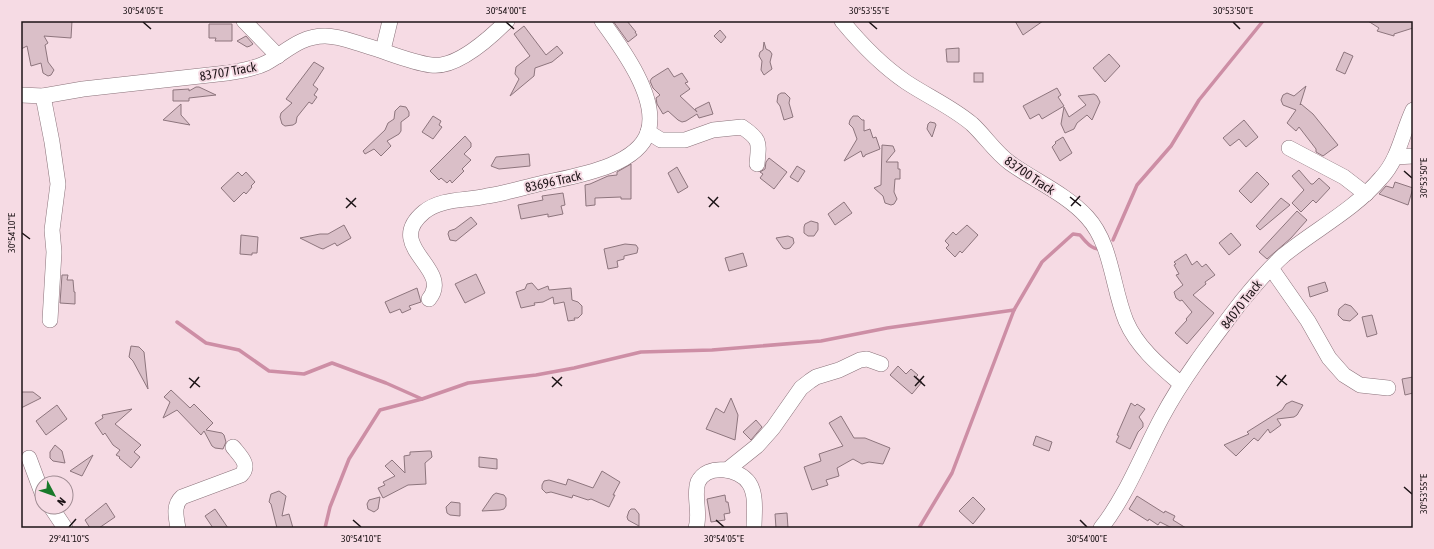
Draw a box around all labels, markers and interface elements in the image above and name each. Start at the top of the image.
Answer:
text: 30°54'05"E [123,5,164,16]
text: 30°54'00"E [486,5,527,16]
text: 30°53'55"E [849,5,890,16]
text: 30°53'50"E [1213,5,1254,16]
street label: 83707 Track [199,59,258,84]
street label: 83700 Track [1002,153,1058,198]
text: 30°53'50"E [1418,157,1429,198]
street label: 83696 Track [523,168,583,195]
text: 30°54'10"E [6,212,17,253]
street label: 84070 Track [1218,277,1265,332]
text: 30°53'55"E [1418,473,1429,514]
north arrow [34,475,74,515]
text: N [55,495,68,508]
text: 29°41'10"S [49,533,89,544]
text: 30°54'10"E [341,533,382,544]
text: 30°54'05"E [704,533,745,544]
text: 30°54'00"E [1067,533,1108,544]

